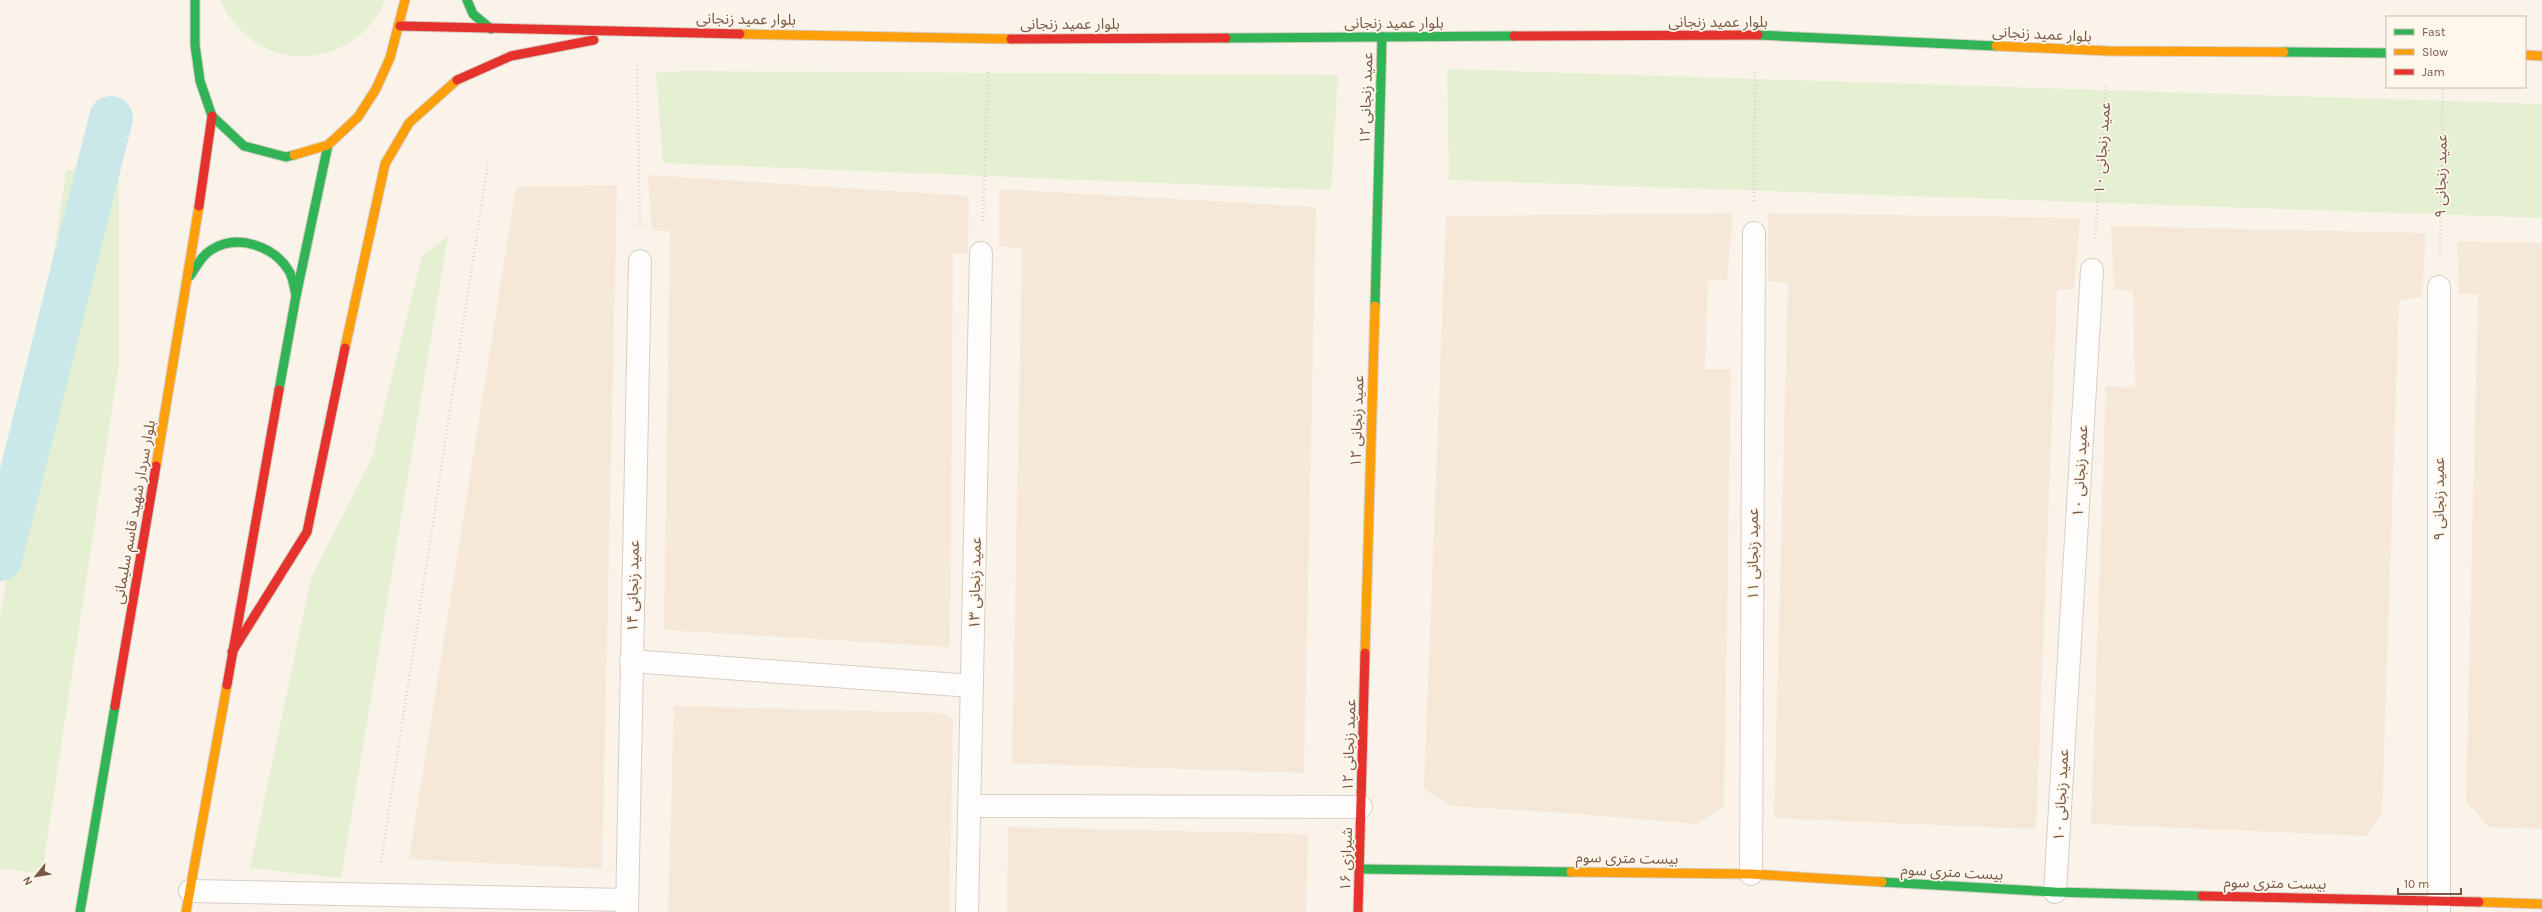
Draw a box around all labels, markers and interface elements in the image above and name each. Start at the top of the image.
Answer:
street label: بلوار عمید زنجانی [696,9,796,29]
street label: بلوار عمید زنجانی [1668,13,1768,31]
street label: بلوار عمید زنجانی [1344,14,1444,32]
street label: بلوار عمید زنجانی [1020,15,1120,33]
legend [2386,16,2526,88]
street label: بلوار عمید زنجانی [1992,22,2092,46]
text: Fast [2422,25,2446,39]
text: Slow [2422,45,2448,59]
street label: عمید زنجانی ۱۲ [1355,51,1377,144]
text: Jam [2422,65,2445,79]
street label: عمید زنجانی ۱۰ [2090,101,2114,195]
street label: عمید زنجانی ۹ [2431,134,2451,218]
street label: عمید زنجانی ۱۲ [1346,374,1368,467]
street label: بلوار سردار شهید قاسم سلیمانی [109,419,161,606]
street label: عمید زنجانی ۱۰ [2069,424,2091,518]
street label: عمید زنجانی ۹ [2430,457,2448,541]
street label: عمید زنجانی ۱۱ [1744,507,1762,600]
street label: عمید زنجانی ۱۳ [965,536,985,629]
street label: عمید زنجانی ۱۴ [623,539,643,632]
street label: عمید زنجانی ۱۲ [1338,698,1360,791]
street label: عمید زنجانی ۱۰ [2050,748,2072,842]
street label: شیرازی ۱۶ [1336,826,1356,891]
street label: بیست متری سوم [1575,848,1679,870]
north arrow [16,856,56,896]
street label: بیست متری سوم [1900,860,2004,886]
scale bar [2398,870,2461,896]
street label: بیست متری سوم [2223,873,2327,895]
text: N [20,874,35,887]
text: 10 m [2404,877,2429,891]

